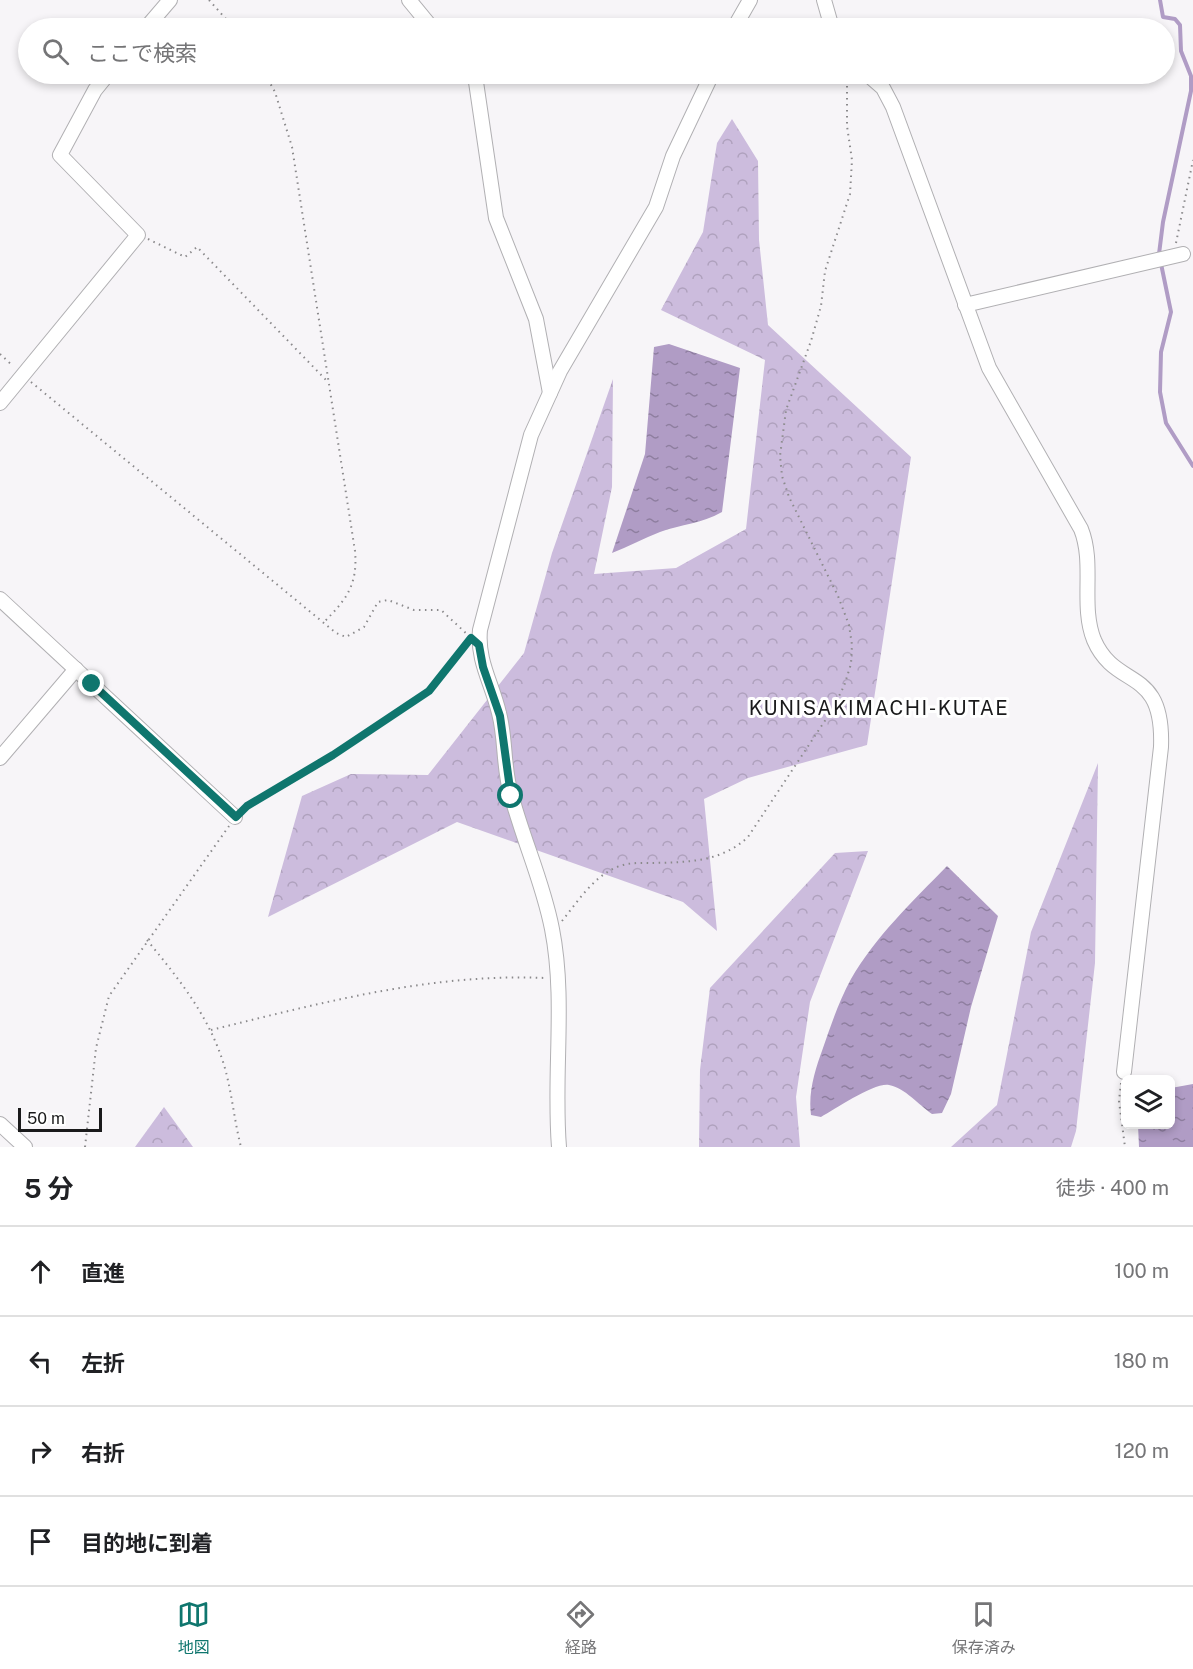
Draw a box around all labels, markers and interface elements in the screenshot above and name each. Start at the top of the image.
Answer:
search box [18,18,1175,84]
icon: search [39,35,72,68]
text: ここで検索 [87,40,197,66]
route end [78,670,104,696]
district label: KUNISAKIMACHI-KUTAE [749,696,1009,720]
route start [497,782,523,808]
map controls [1121,1075,1175,1129]
button: layers [1121,1075,1175,1129]
scale bar [18,1105,102,1132]
text: 50 m [27,1109,65,1128]
text: 5 分 [24,1173,73,1204]
text: 徒歩 · 400 m [1056,1176,1169,1200]
icon: ahead [24,1255,57,1288]
text: 100 m [1114,1259,1169,1283]
text: 直進 [81,1260,125,1286]
icon: left [24,1345,57,1378]
text: 180 m [1114,1349,1169,1373]
text: 左折 [81,1350,125,1376]
icon: right [24,1435,57,1468]
text: 120 m [1115,1439,1169,1463]
text: 右折 [81,1440,125,1466]
icon: arrive [24,1525,57,1558]
text: 目的地に到着 [81,1530,213,1556]
tab: 地図 [177,1598,210,1658]
tab: 経路 [564,1598,597,1658]
tab: 保存済み [952,1598,1016,1658]

